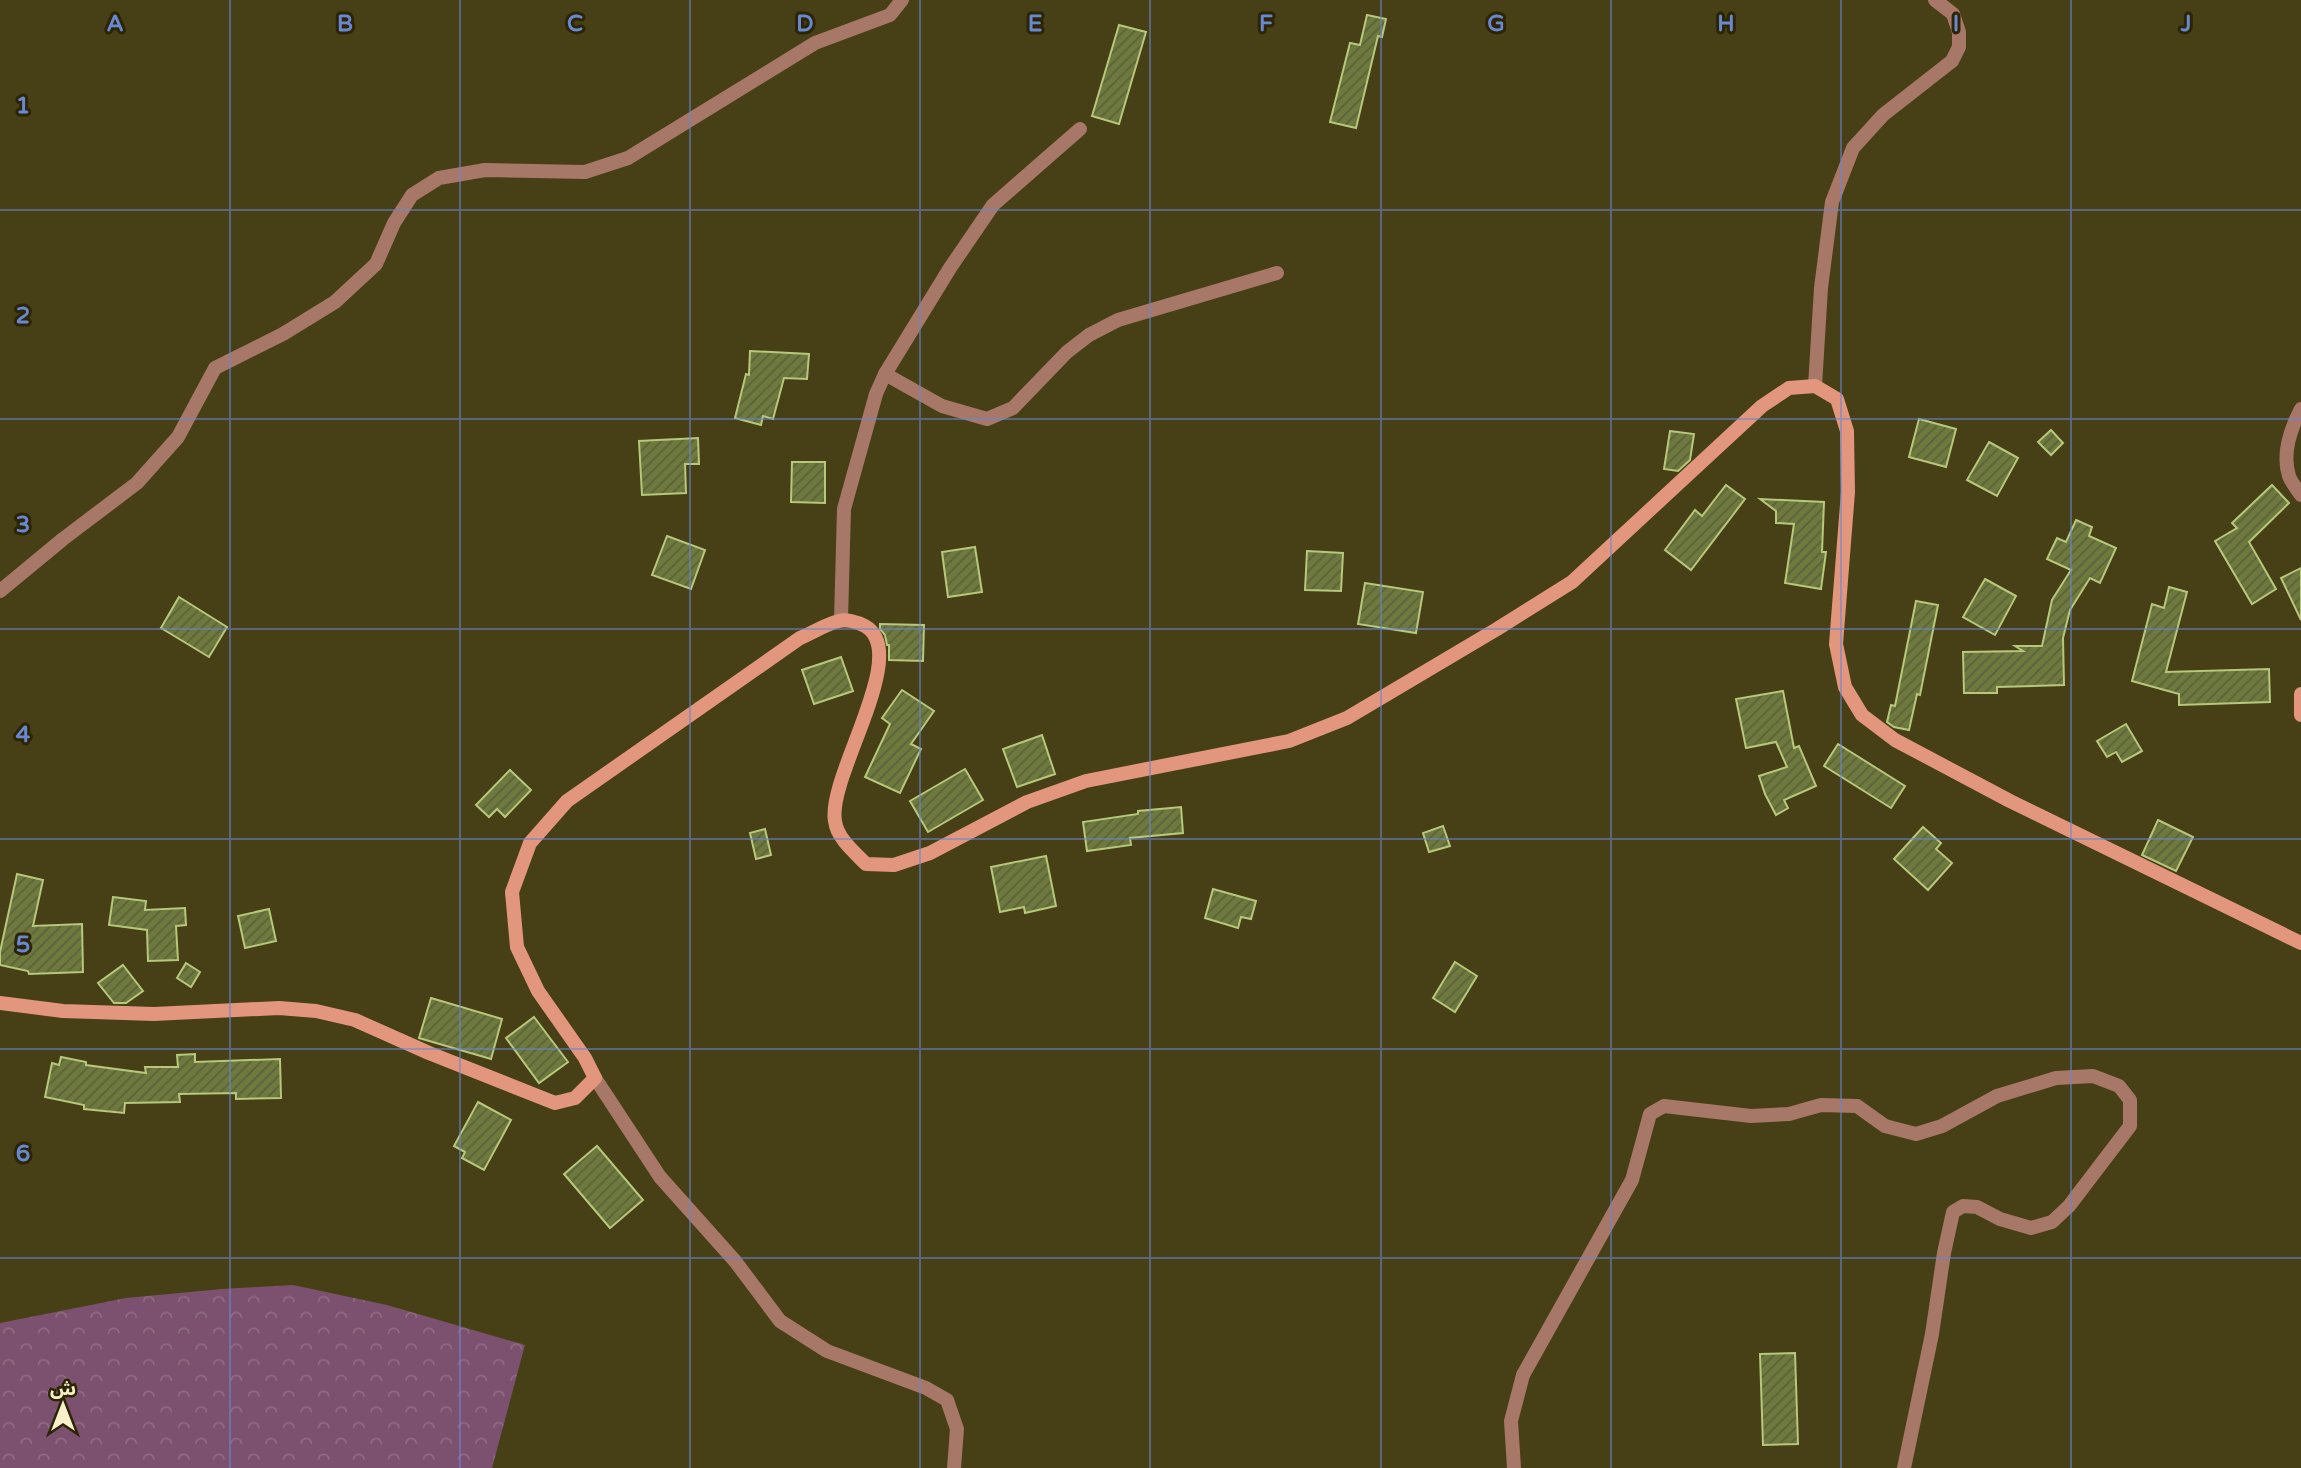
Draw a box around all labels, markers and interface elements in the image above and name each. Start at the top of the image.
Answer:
text: A [106,10,124,38]
text: B [337,10,353,38]
text: C [567,10,583,38]
text: D [796,10,814,38]
text: E [1028,10,1042,38]
text: F [1259,10,1273,38]
text: G [1487,10,1505,38]
text: H [1717,10,1735,38]
text: I [1953,10,1959,38]
text: J [2180,10,2191,38]
text: 1 [16,92,30,120]
text: 2 [16,302,30,330]
text: 3 [16,511,30,539]
text: 4 [16,721,31,749]
text: 5 [16,931,30,959]
text: 6 [16,1140,30,1168]
north arrow [28,1370,98,1440]
text: ش [50,1378,76,1400]

